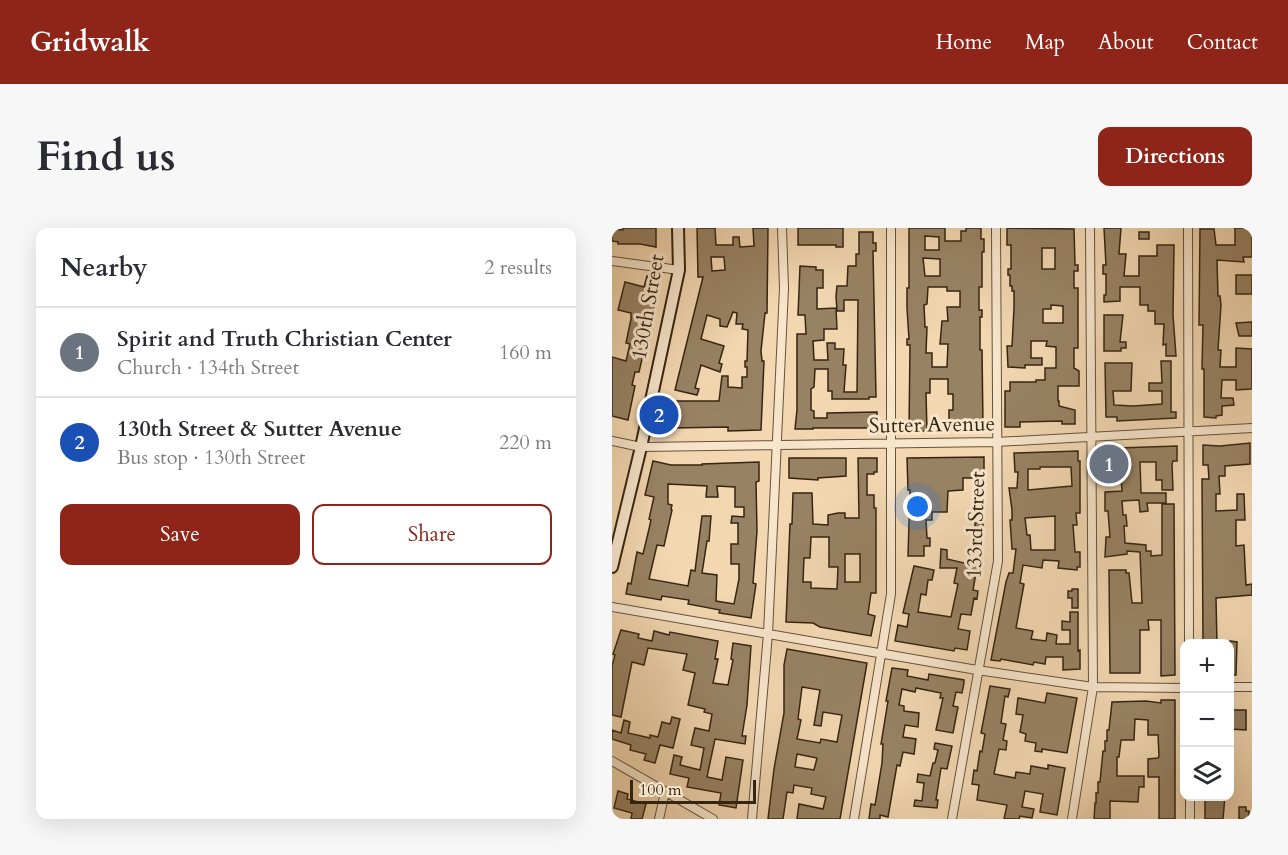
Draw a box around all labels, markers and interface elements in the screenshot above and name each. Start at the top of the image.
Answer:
text: Gridwalk [30,23,150,61]
text: Home [936,28,992,57]
text: Map [1025,28,1065,57]
text: About [1098,28,1154,57]
text: Contact [1187,28,1258,57]
button: Directions [1098,127,1252,186]
text: Find us [36,128,176,185]
text: Nearby [60,250,148,285]
street label: 130th Street [624,252,672,362]
text: 2 results [484,254,552,281]
text: Spirit and Truth Christian Center [117,324,452,354]
text: 1 [74,339,85,366]
text: 160 m [499,339,552,366]
text: Church · 134th Street [117,354,299,381]
pin: 2 [640,392,678,438]
street label: Sutter Avenue [869,409,995,441]
text: 130th Street & Sutter Avenue [117,414,402,444]
text: 2 [74,429,85,456]
text: 220 m [499,429,552,456]
pin: 1 [1090,442,1128,486]
text: Bus stop · 130th Street [117,444,305,471]
street label: 133rd Street [960,471,992,579]
your location [903,492,932,521]
button: Save [60,504,300,565]
button: Share [312,504,552,565]
map controls [1180,639,1234,801]
button: + [1180,639,1234,693]
button: − [1180,693,1234,747]
button: layers [1180,747,1234,801]
scale bar [630,777,756,804]
text: 100 m [639,779,681,801]

